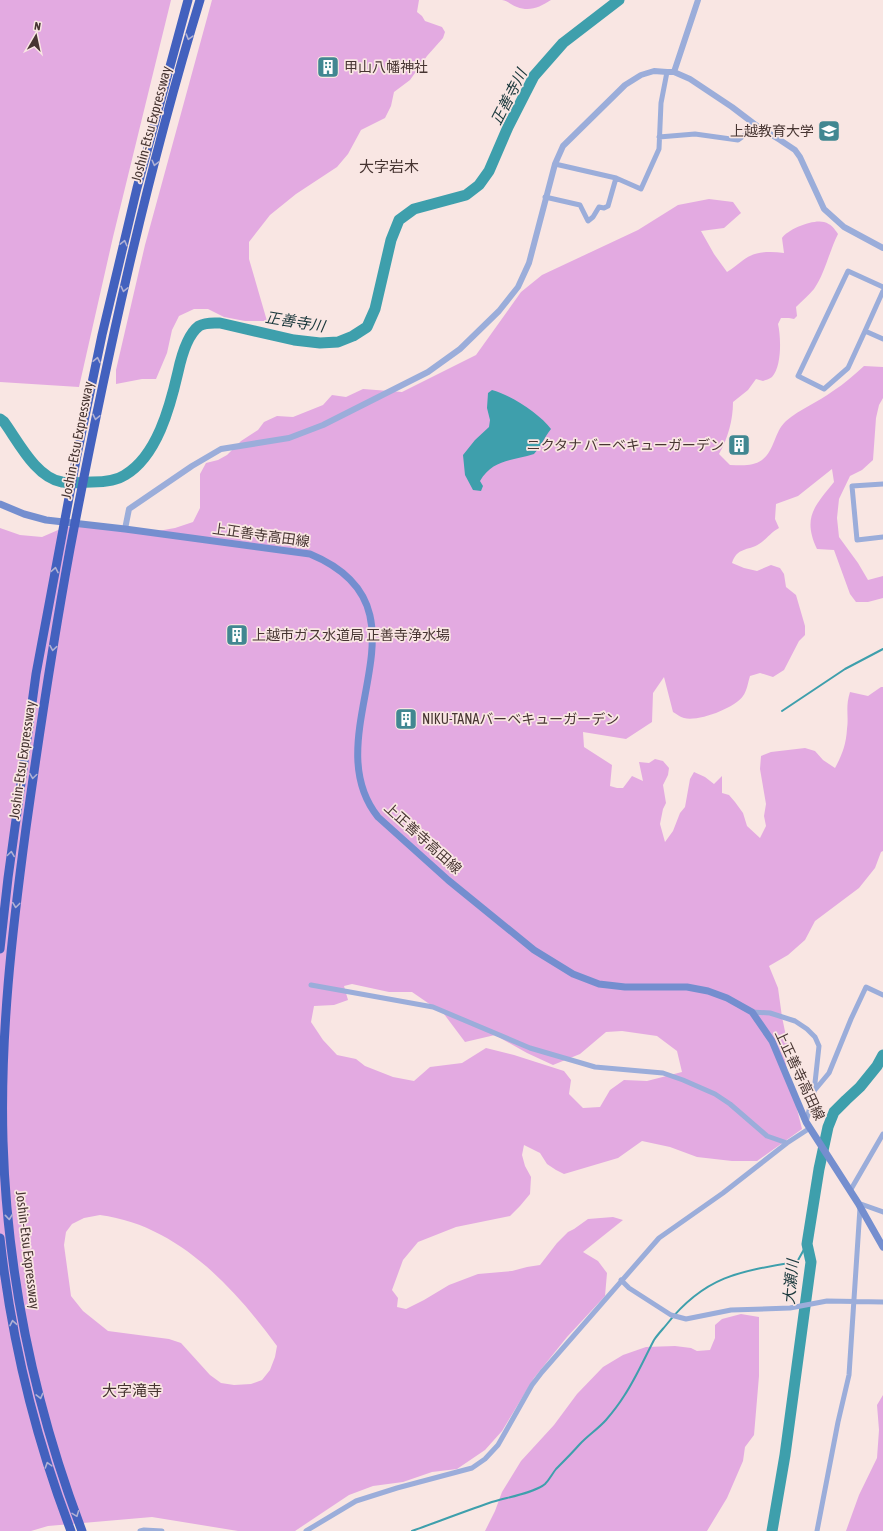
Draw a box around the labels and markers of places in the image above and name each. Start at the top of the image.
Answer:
building icon: 甲山八幡神社 [315,54,341,80]
place label: 甲山八幡神社 [344,59,428,75]
school or university icon: 上越教育大学 [816,118,842,144]
place label: 上越教育大学 [730,123,814,139]
building icon: ニクタナ バーベキューガーデン [726,432,752,458]
place label: ニクタナ バーベキューガーデン [527,437,724,453]
building icon: 上越市ガス水道局 正善寺浄水場 [224,622,250,648]
place label: 上越市ガス水道局 正善寺浄水場 [252,627,450,643]
building icon: NIKU-TANAバーベキューガーデン [393,706,419,732]
place label: NIKU-TANAバーベキューガーデン [422,711,619,727]

